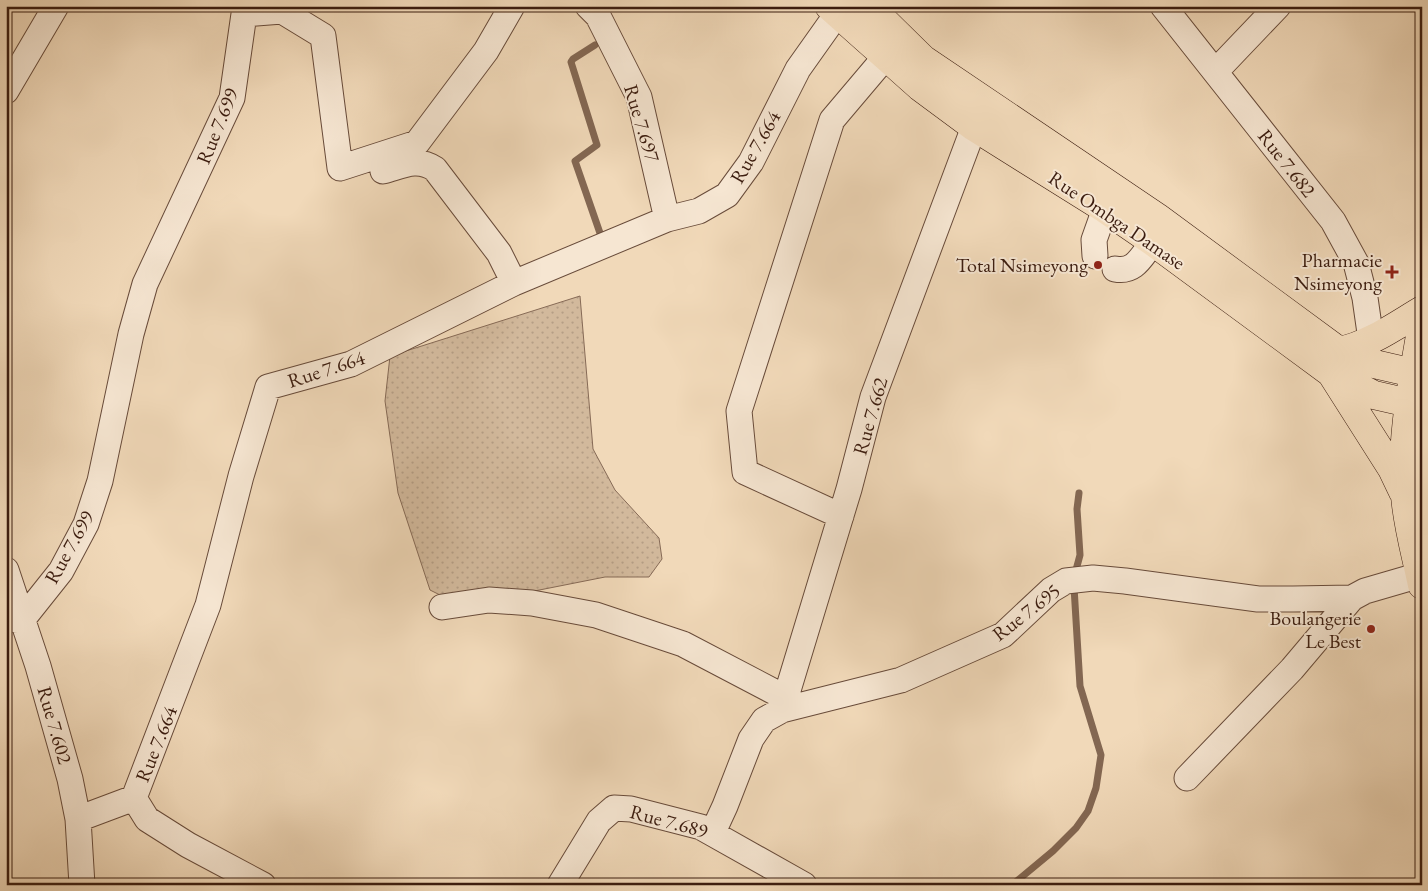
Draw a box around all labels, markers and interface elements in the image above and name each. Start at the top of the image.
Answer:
street label: Rue 7.697 [618,81,666,165]
street label: Rue 7.699 [190,84,244,168]
street label: Rue 7.664 [724,106,786,188]
street label: Rue 7.682 [1252,124,1322,203]
street label: Rue Ombga Damase [1044,165,1190,275]
place label: Pharmacie Nsimeyong [1294,247,1382,296]
place label: Total Nsimeyong [956,252,1088,278]
marker: Total Nsimeyong [1092,259,1104,271]
marker: Pharmacie Nsimeyong [1386,266,1398,278]
street label: Rue 7.664 [284,344,368,394]
street label: Rue 7.662 [847,374,894,458]
street label: Rue 7.699 [38,506,100,588]
street label: Rue 7.695 [987,577,1065,647]
place label: Boulangerie Le Best [1270,605,1362,654]
marker: Boulangerie Le Best [1365,623,1377,635]
street label: Rue 7.602 [32,683,79,767]
street label: Rue 7.664 [129,702,183,786]
street label: Rue 7.689 [627,798,711,844]

